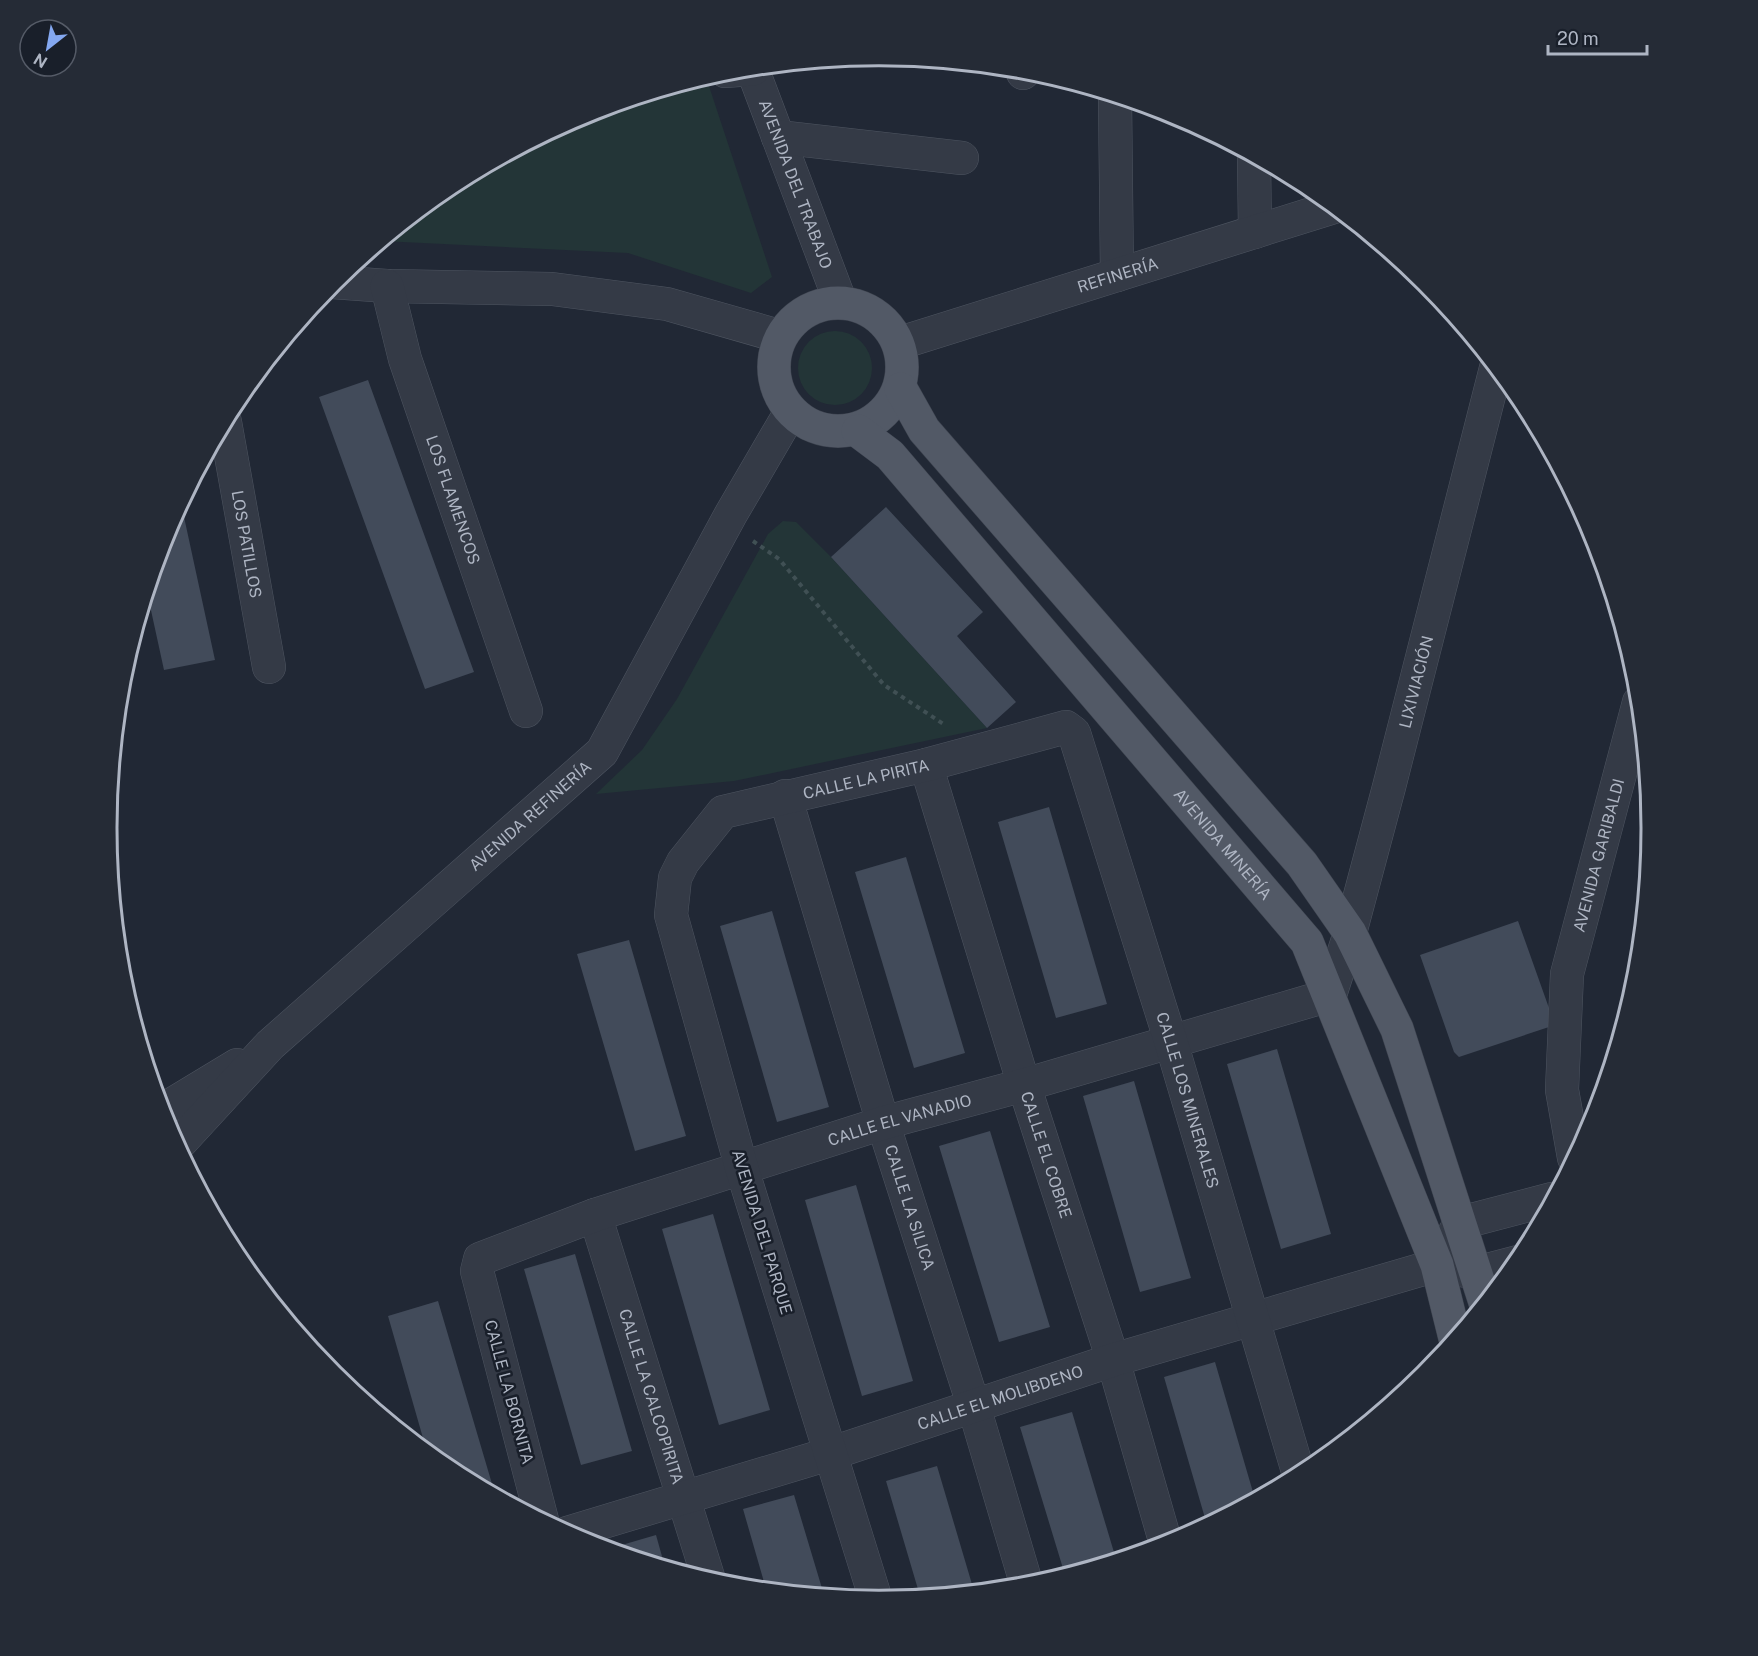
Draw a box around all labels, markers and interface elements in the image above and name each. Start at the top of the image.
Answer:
north arrow [18,18,78,78]
scale bar [1548,18,1647,56]
text: 20 m [1557,28,1599,49]
text: N [30,49,51,72]
street label: AVENIDA DEL TRABAJO [755,97,836,271]
street label: REFINERÍA [1075,253,1160,296]
street label: LOS FLAMENCOS [422,433,484,567]
street label: LOS PATILLOS [228,489,266,599]
street label: LIXIVIACIÓN [1395,634,1437,730]
street label: CALLE LA PIRITA [801,755,931,803]
street label: AVENIDA REFINERÍA [465,757,595,875]
street label: AVENIDA GARIBALDI [1569,776,1628,934]
street label: AVENIDA MINERÍA [1170,784,1276,903]
street label: CALLE LOS MINERALES [1153,1010,1223,1190]
street label: CALLE EL COBRE [1017,1089,1076,1221]
street label: CALLE EL VANADIO [825,1090,973,1150]
street label: CALLE LA SILICA [881,1142,939,1272]
street label: AVENIDA DEL PARQUE [728,1147,796,1317]
street label: CALLE LA CALCOPIRITA [615,1306,688,1486]
street label: CALLE LA BORNITA [481,1318,537,1466]
street label: CALLE EL MOLIBDENO [915,1361,1085,1434]

